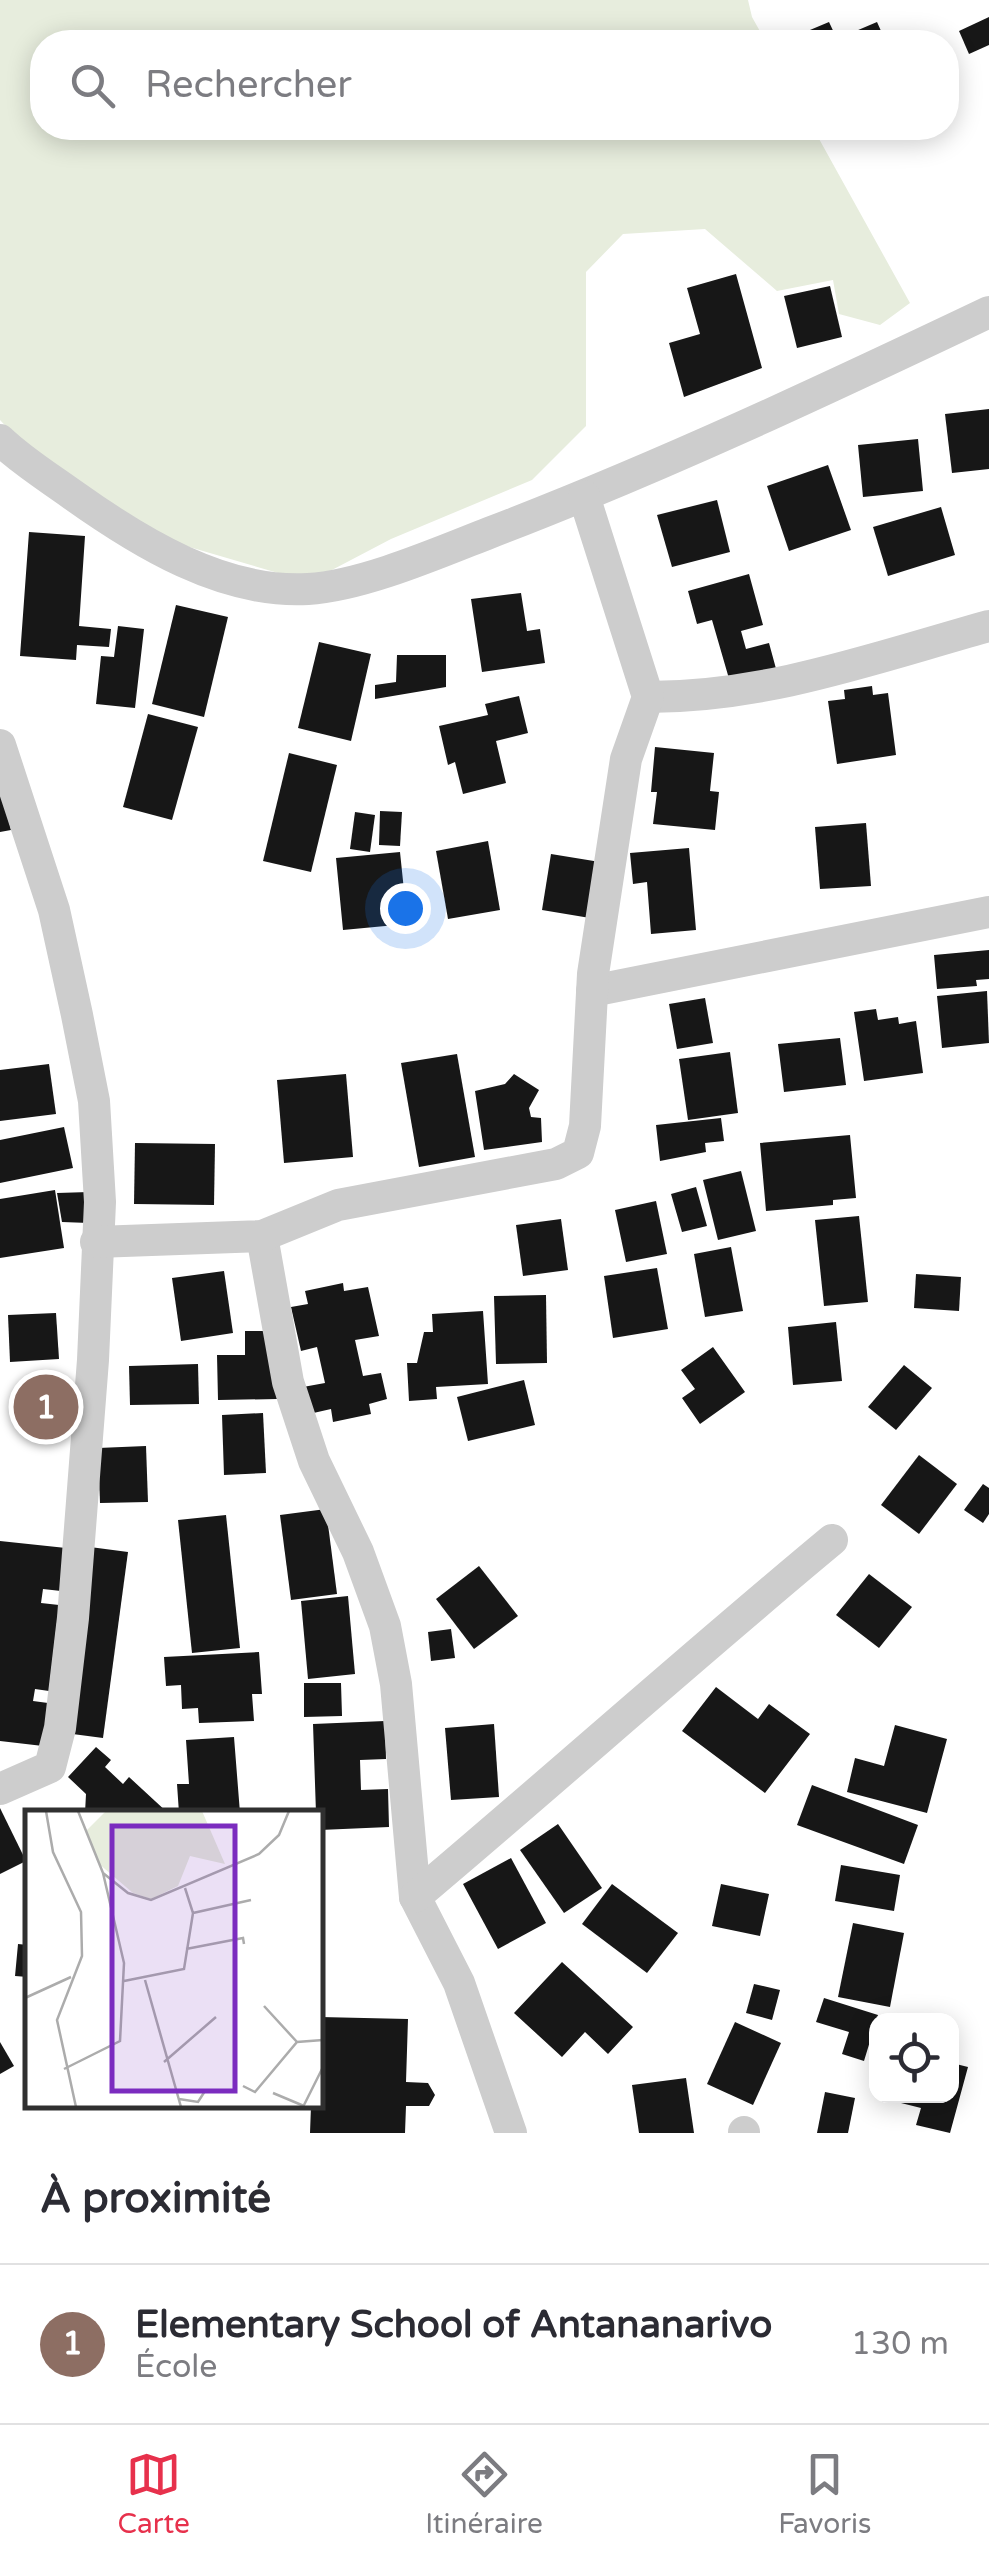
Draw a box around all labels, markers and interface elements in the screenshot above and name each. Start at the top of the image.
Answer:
search box [30,30,959,140]
icon: search [65,58,120,113]
text: Rechercher [145,62,352,108]
your location [380,883,431,934]
pin: 1 [13,1370,78,1444]
inset map [25,1810,322,2108]
map controls [869,2013,959,2103]
button: locate [869,2013,959,2103]
text: À proximité [40,2173,271,2224]
text: Elementary School of Antananarivo [135,2302,772,2348]
text: 1 [62,2325,83,2363]
text: 130 m [851,2325,949,2363]
text: École [135,2348,217,2386]
tab: Carte [118,2447,190,2541]
tab: Itinéraire [425,2447,543,2541]
tab: Favoris [778,2447,871,2541]

